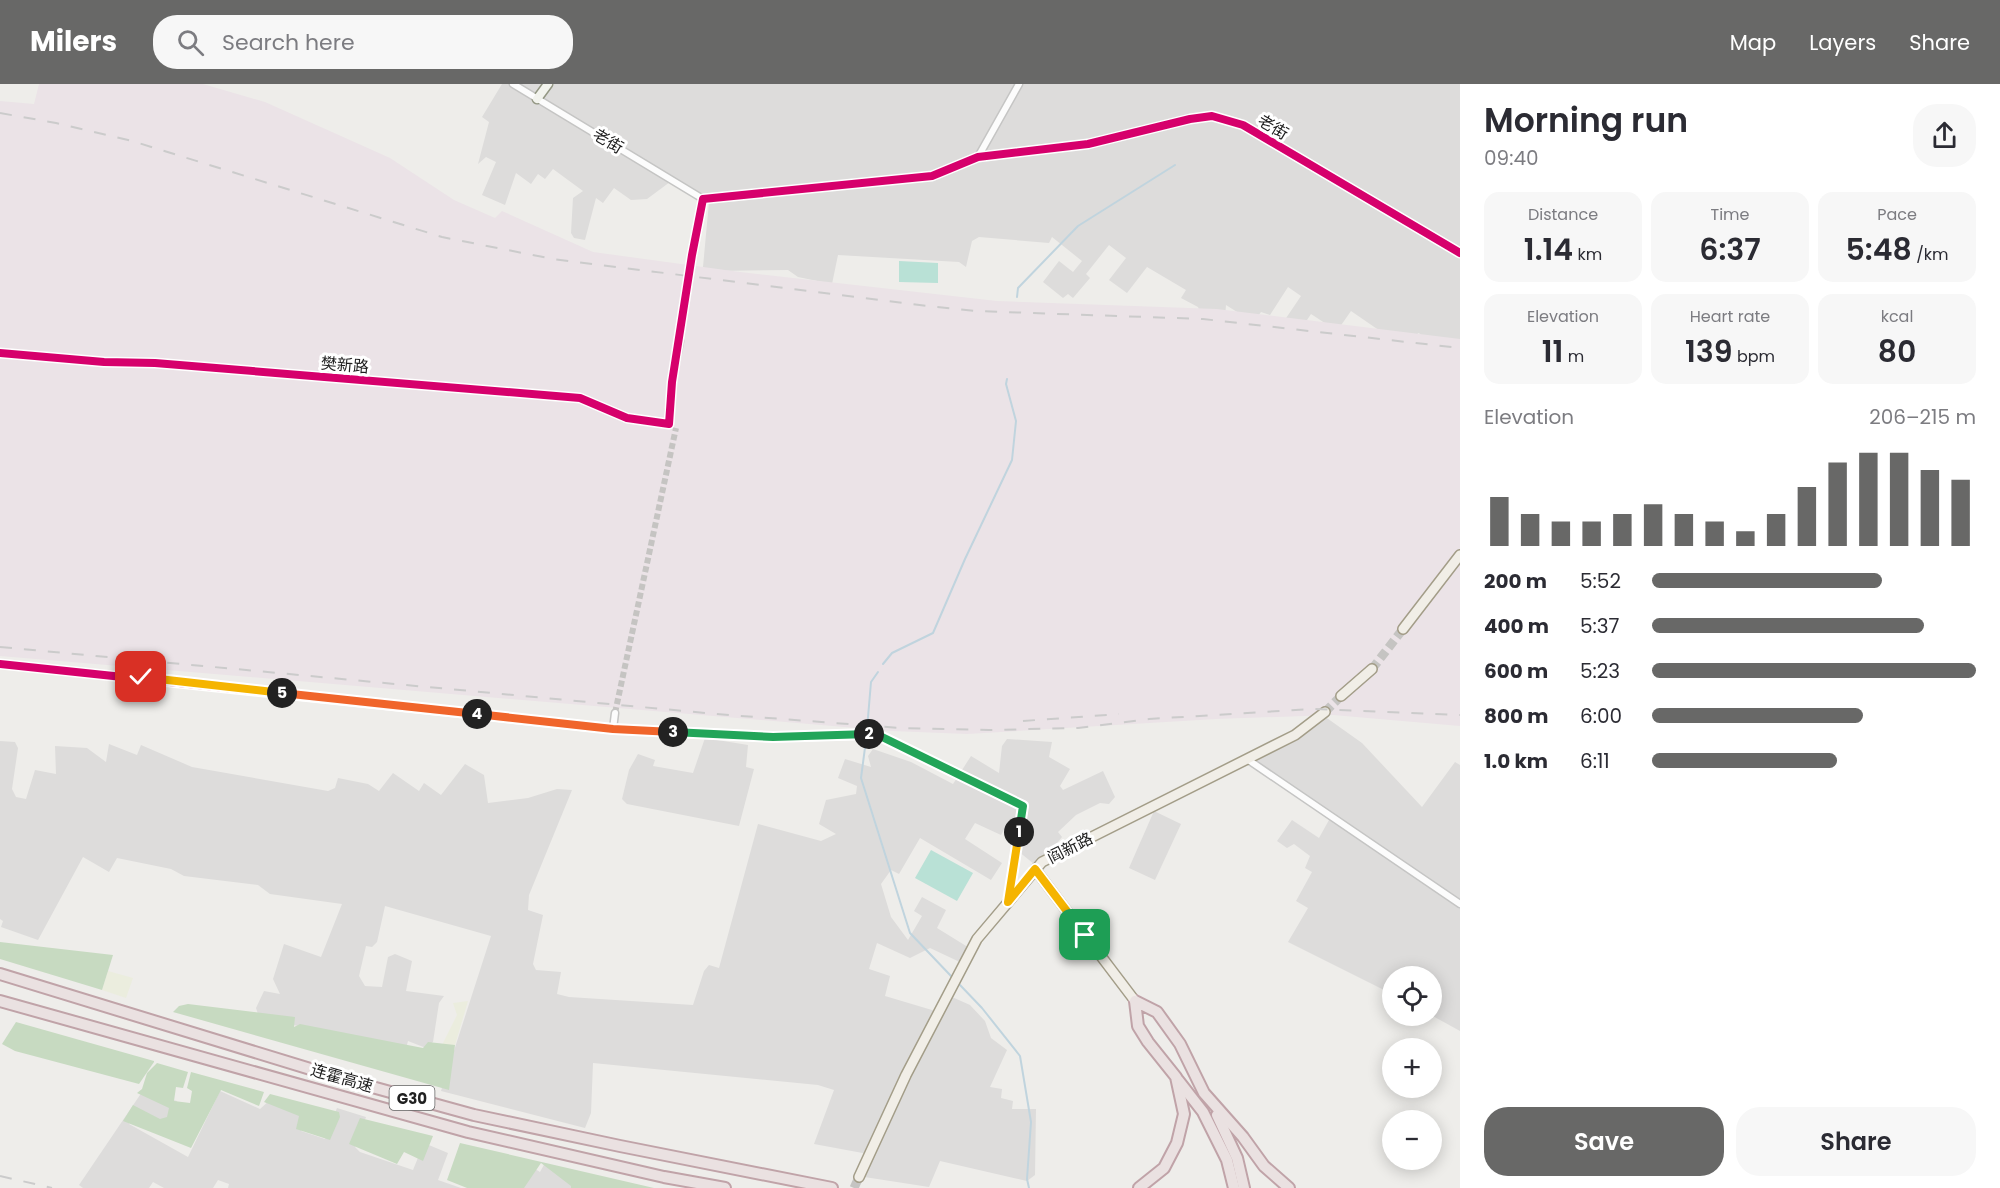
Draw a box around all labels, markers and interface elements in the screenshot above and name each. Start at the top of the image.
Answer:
search box [153,15,573,69]
text: Milers [30,22,117,61]
icon: search [174,26,207,59]
text: Search here [222,27,355,58]
text: Map [1730,28,1776,57]
text: Layers [1809,28,1876,57]
text: Share [1909,28,1970,57]
text: Morning run [1484,97,1688,144]
button: share [1913,104,1976,167]
street label: 老街 [1253,109,1293,145]
street label: 老街 [588,123,628,159]
text: 09:40 [1484,144,1539,172]
text: Distance [1528,203,1598,226]
text: Time [1711,203,1750,226]
text: Pace [1877,203,1917,226]
text: 1.14 [1524,228,1573,271]
text: 6:37 [1699,228,1761,271]
text: 5:48 [1846,228,1912,271]
text: km [1573,243,1602,266]
text: /km [1912,243,1948,266]
text: Elevation [1527,305,1599,328]
text: Heart rate [1690,305,1770,328]
text: kcal [1881,305,1913,328]
text: 11 [1542,330,1563,373]
text: 139 [1685,330,1733,373]
text: 80 [1878,330,1916,373]
text: m [1563,345,1584,368]
text: bpm [1733,345,1775,368]
street label: 樊新路 [320,351,370,379]
text: Elevation [1484,403,1574,431]
text: 206–215 m [1869,403,1976,431]
text: 200 m [1484,567,1547,595]
text: 5:52 [1580,567,1621,595]
text: 400 m [1484,612,1549,640]
text: 5:37 [1580,612,1620,640]
pin [115,651,166,702]
text: 600 m [1484,657,1548,685]
text: 5:23 [1580,657,1620,685]
icon: check [124,660,157,693]
pin: 5 [267,678,297,708]
text: 5 [277,681,287,704]
pin: 4 [462,699,492,729]
text: 4 [472,702,482,725]
text: 800 m [1484,702,1548,730]
text: 6:00 [1580,702,1622,730]
pin: 3 [658,717,688,747]
pin: 2 [854,719,884,749]
text: 3 [668,720,678,743]
text: 2 [864,722,874,745]
text: 1.0 km [1484,747,1548,775]
text: 6:11 [1580,747,1610,775]
pin: 1 [1004,817,1034,847]
text: 1 [1016,820,1022,843]
street label: 阎新路 [1043,827,1097,869]
pin [1059,909,1110,960]
icon: arrive [1068,918,1101,951]
map controls [1382,966,1442,1170]
button: locate [1382,966,1442,1026]
button: + [1382,1038,1442,1098]
street label: 连霍高速 [308,1058,376,1098]
road number: G30 [390,1086,434,1110]
button: Save [1484,1107,1724,1176]
button: Share [1736,1107,1976,1176]
button: − [1382,1110,1442,1170]

